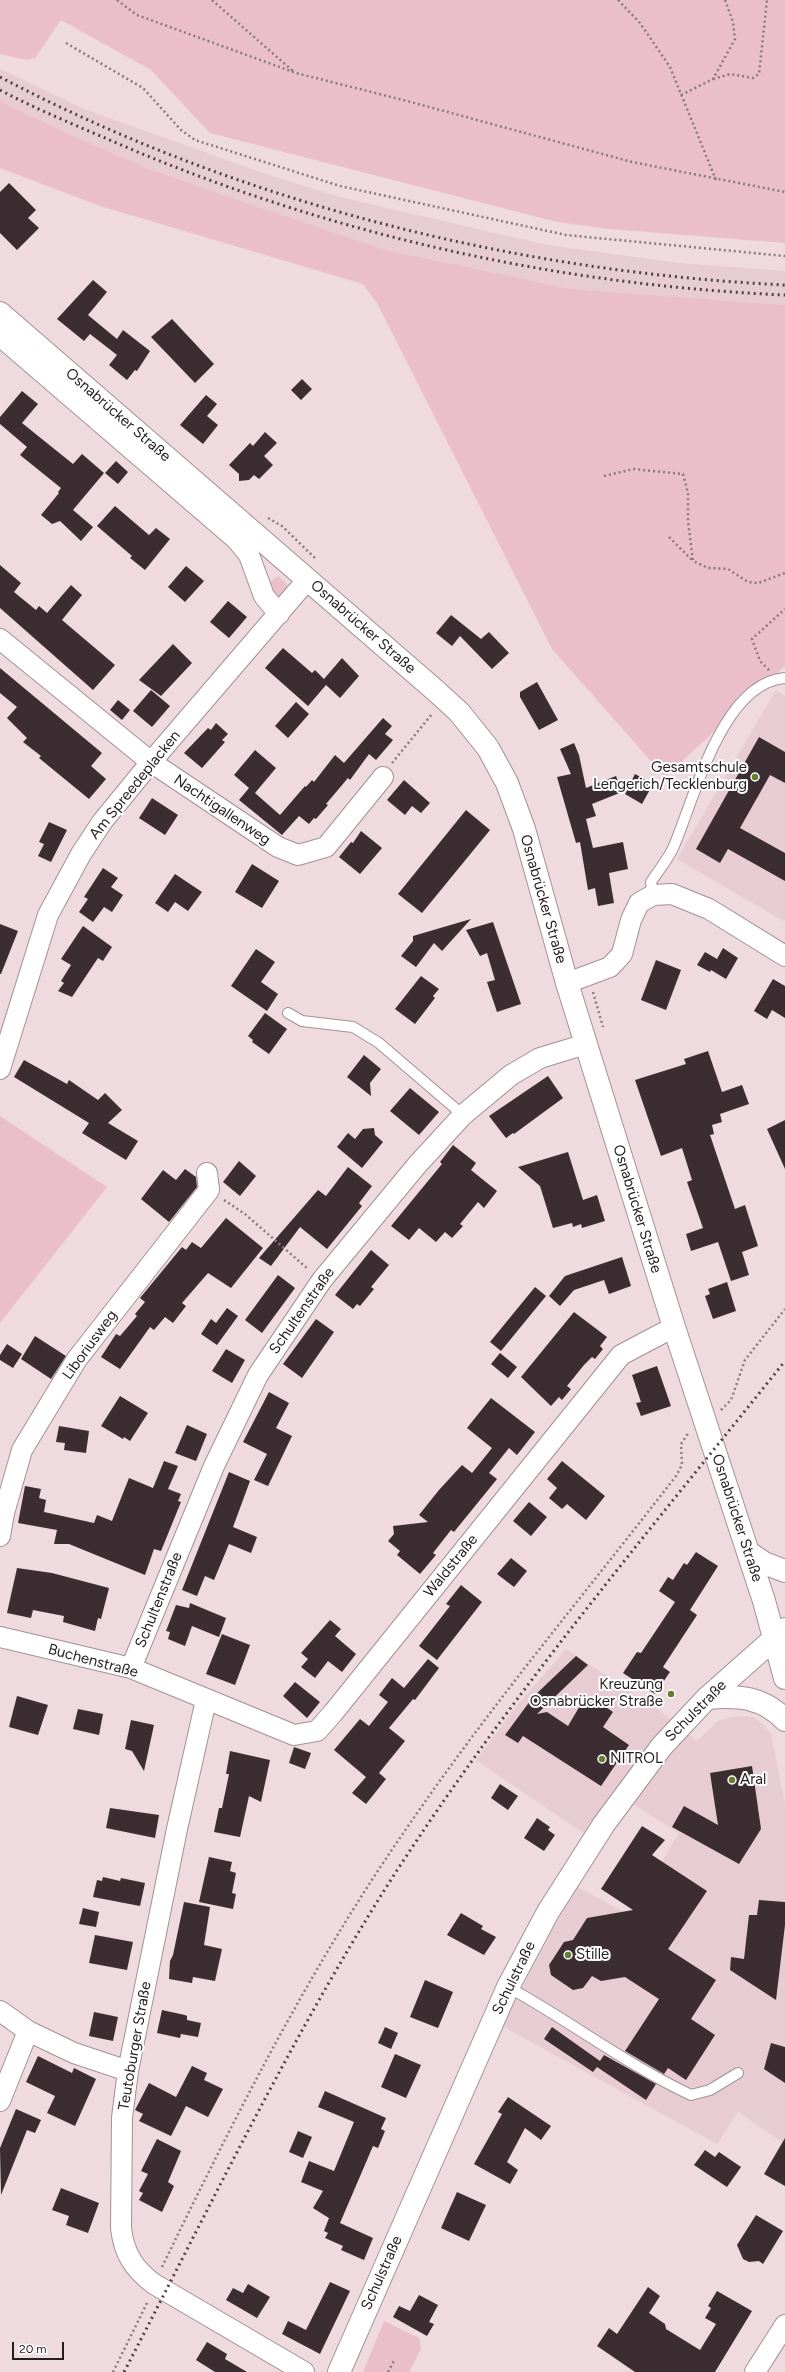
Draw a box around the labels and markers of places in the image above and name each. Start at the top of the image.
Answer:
place label: Gesamtschule Lengerich/Tecklenburg [593,759,747,794]
marker: Gesamtschule Lengerich/Tecklenburg [750,772,760,782]
place label: Kreuzung Osnabrücker Straße [530,1676,663,1711]
marker: Kreuzung Osnabrücker Straße [666,1689,676,1699]
place label: NITROL [610,1750,663,1768]
marker: NITROL [597,1754,607,1764]
place label: Aral [740,1771,766,1789]
marker: Aral [727,1775,737,1785]
place label: Stille [576,1946,609,1964]
marker: Stille [563,1950,573,1960]

